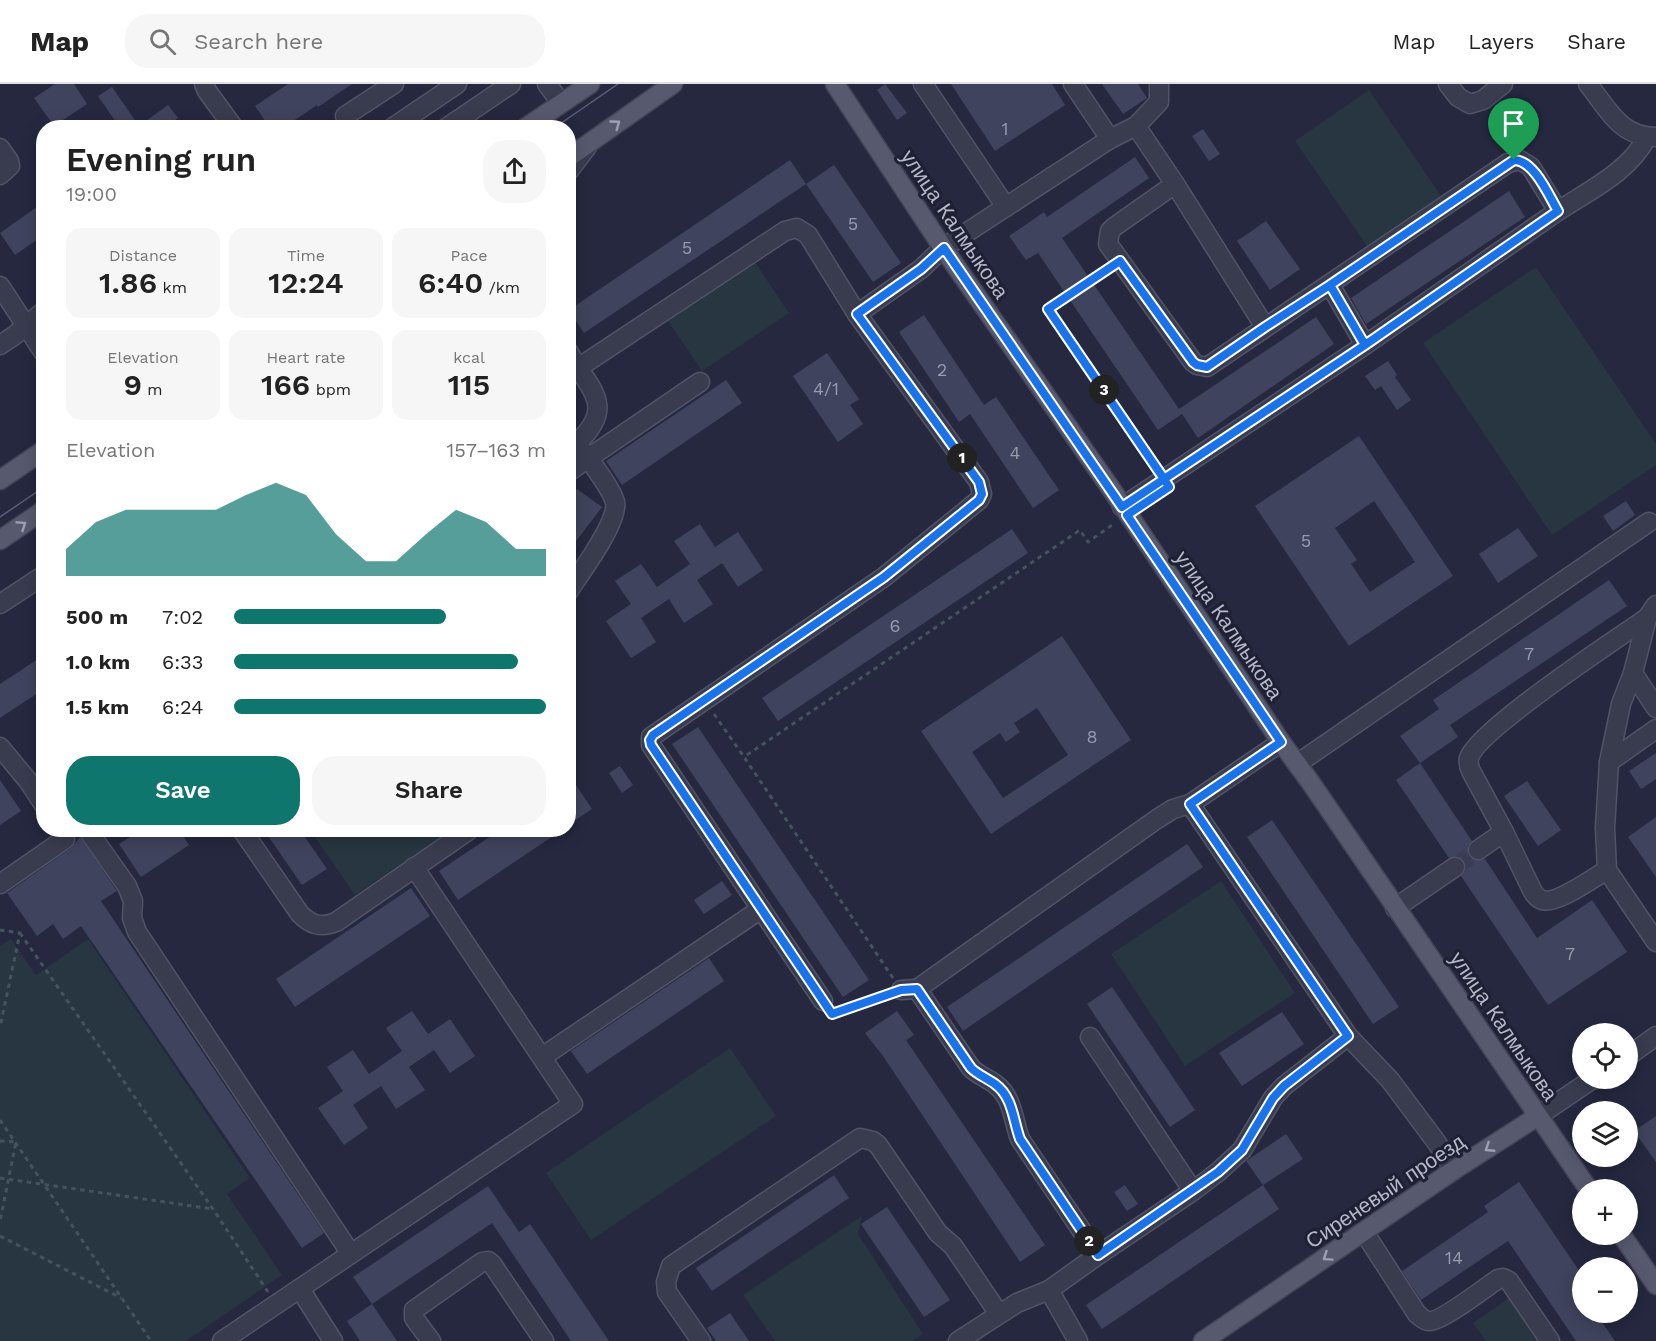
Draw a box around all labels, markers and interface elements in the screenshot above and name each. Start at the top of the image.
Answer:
search box [125,14,545,68]
text: Map [30,25,89,58]
icon: search [146,25,179,58]
text: Search here [194,29,323,54]
text: Map [1392,29,1435,54]
text: Layers [1468,29,1534,54]
text: Share [1567,29,1626,54]
pin [1488,98,1539,160]
icon: arrive [1497,107,1530,140]
house number: 1 [1001,118,1009,139]
one-way arrow [610,120,621,131]
text: Evening run [66,140,256,179]
button: share [483,140,546,203]
street label: улица Калмыкова [896,145,1014,303]
text: 19:00 [66,182,117,206]
house number: 5 [848,213,858,234]
house number: 5 [682,237,692,258]
text: Distance [109,246,177,265]
text: Time [287,246,325,265]
text: Pace [450,246,488,265]
text: 1.86 [99,265,157,300]
text: 12:24 [268,265,344,300]
text: 6:40 [418,265,483,300]
text: km [157,278,187,297]
text: /km [483,278,520,297]
text: Elevation [107,348,179,367]
text: Heart rate [266,348,346,367]
text: kcal [453,348,485,367]
house number: 2 [937,359,947,380]
text: 9 [123,367,142,402]
text: 166 [261,367,310,402]
text: 115 [448,367,490,402]
pin: 3 [1089,375,1119,405]
house number: 4/1 [813,378,839,399]
text: m [142,380,163,399]
text: bpm [310,380,351,399]
text: 3 [1099,380,1109,399]
text: Elevation [66,438,155,462]
text: 157–163 m [446,438,546,462]
house number: 4 [1010,442,1021,463]
pin: 1 [947,443,977,473]
text: 1 [959,448,965,467]
one-way arrow [15,521,26,532]
house number: 5 [1301,530,1311,551]
street label: улица Калмыкова [1170,546,1288,704]
text: 500 m [66,605,128,629]
text: 7:02 [162,605,203,629]
house number: 6 [890,615,900,636]
house number: 7 [1524,643,1534,664]
text: 1.0 km [66,650,130,674]
text: 6:33 [162,650,203,674]
text: 1.5 km [66,695,129,719]
text: 6:24 [162,695,203,719]
house number: 8 [1086,726,1098,747]
button: Save [66,756,300,825]
button: Share [312,756,546,825]
house number: 7 [1565,943,1575,964]
street label: улица Калмыкова [1445,947,1563,1105]
map controls [1572,1023,1638,1323]
button: locate [1572,1023,1638,1089]
button: layers [1572,1101,1638,1167]
street label: Сиреневый проезд [1301,1129,1469,1253]
one-way arrow [1485,1141,1496,1152]
button: + [1572,1179,1638,1245]
pin: 2 [1074,1226,1104,1256]
text: 2 [1084,1231,1094,1250]
house number: 14 [1445,1247,1463,1268]
one-way arrow [1323,1250,1334,1261]
button: − [1572,1257,1638,1323]

